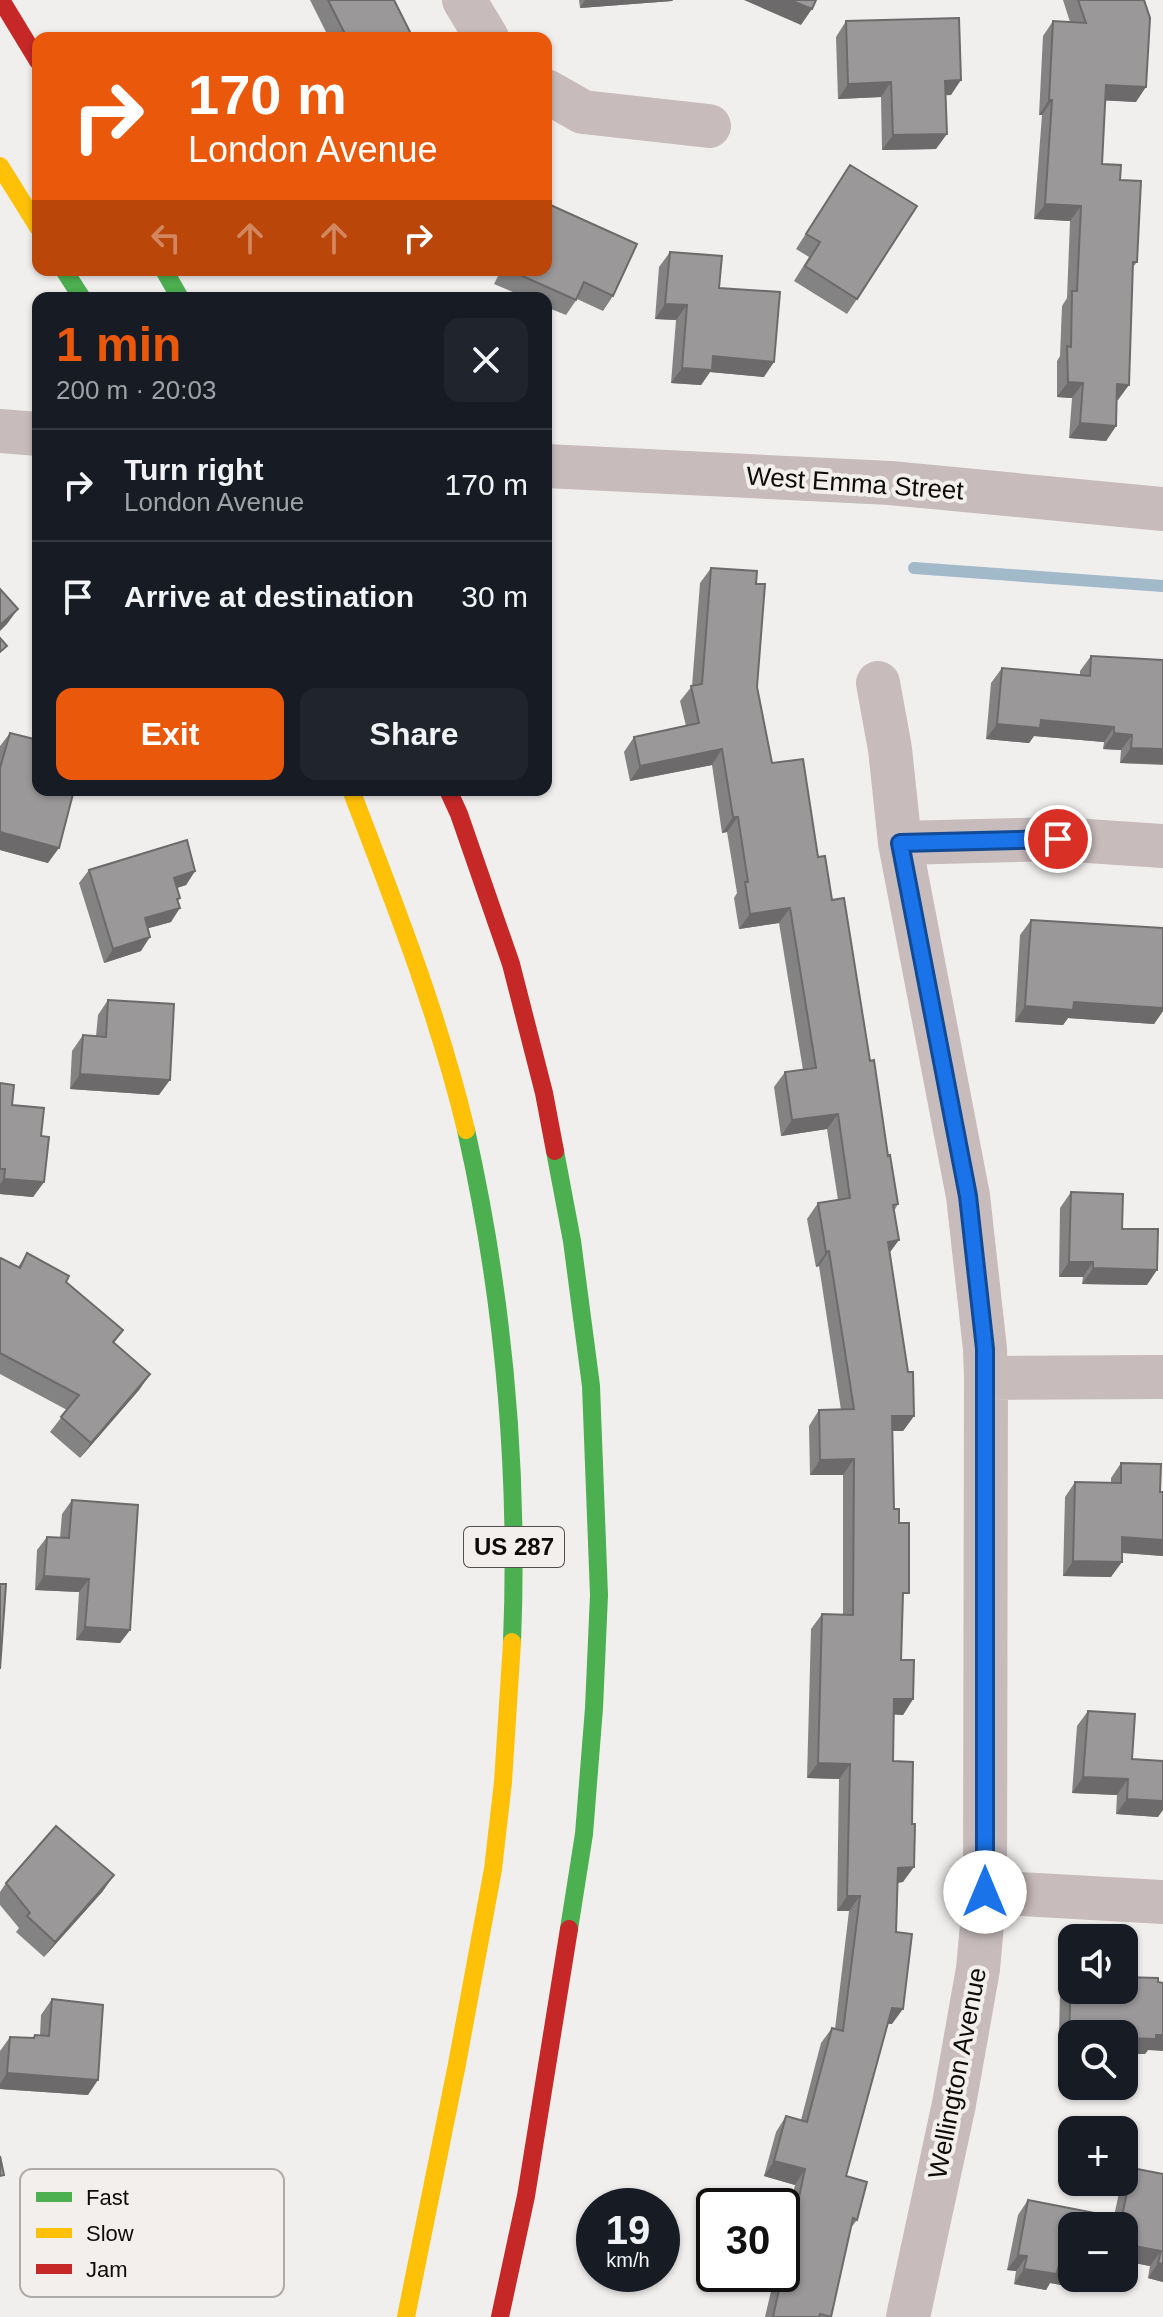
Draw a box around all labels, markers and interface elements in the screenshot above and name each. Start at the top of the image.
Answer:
text: 170 m [188,63,347,126]
icon: right [56,64,160,168]
text: London Avenue [188,129,438,170]
icon: left [144,216,188,260]
icon: ahead [228,216,272,260]
icon: ahead [312,216,356,260]
icon: right [396,216,440,260]
text: 1 min [56,318,181,371]
button: close [444,318,528,402]
text: 200 m · 20:03 [56,375,216,405]
text: Turn right [124,453,263,486]
street label: West Emma Street [745,460,965,506]
icon: right [56,463,100,507]
text: 170 m [445,468,528,501]
text: London Avenue [124,487,304,517]
icon: arrive [56,575,100,619]
text: Arrive at destination [124,580,414,613]
text: 30 m [461,580,528,613]
button: Exit [56,688,284,780]
button: Share [300,688,528,780]
pin [1024,805,1092,873]
icon: arrive [1036,817,1080,861]
road number: US 287 [464,1527,564,1567]
position arrow [943,1850,1027,1934]
map controls [1058,1924,1138,2292]
button: sound [1058,1924,1138,2004]
street label: Wellington Avenue [922,1965,992,2181]
button: search [1058,2020,1138,2100]
button: + [1058,2116,1138,2196]
legend [20,2169,284,2297]
text: Fast [86,2185,129,2210]
speed limit sign: 30 [696,2188,800,2292]
text: 19 [606,2208,650,2252]
button: − [1058,2212,1138,2292]
text: Slow [86,2221,134,2246]
text: km/h [606,2249,650,2271]
text: Jam [86,2257,128,2282]

